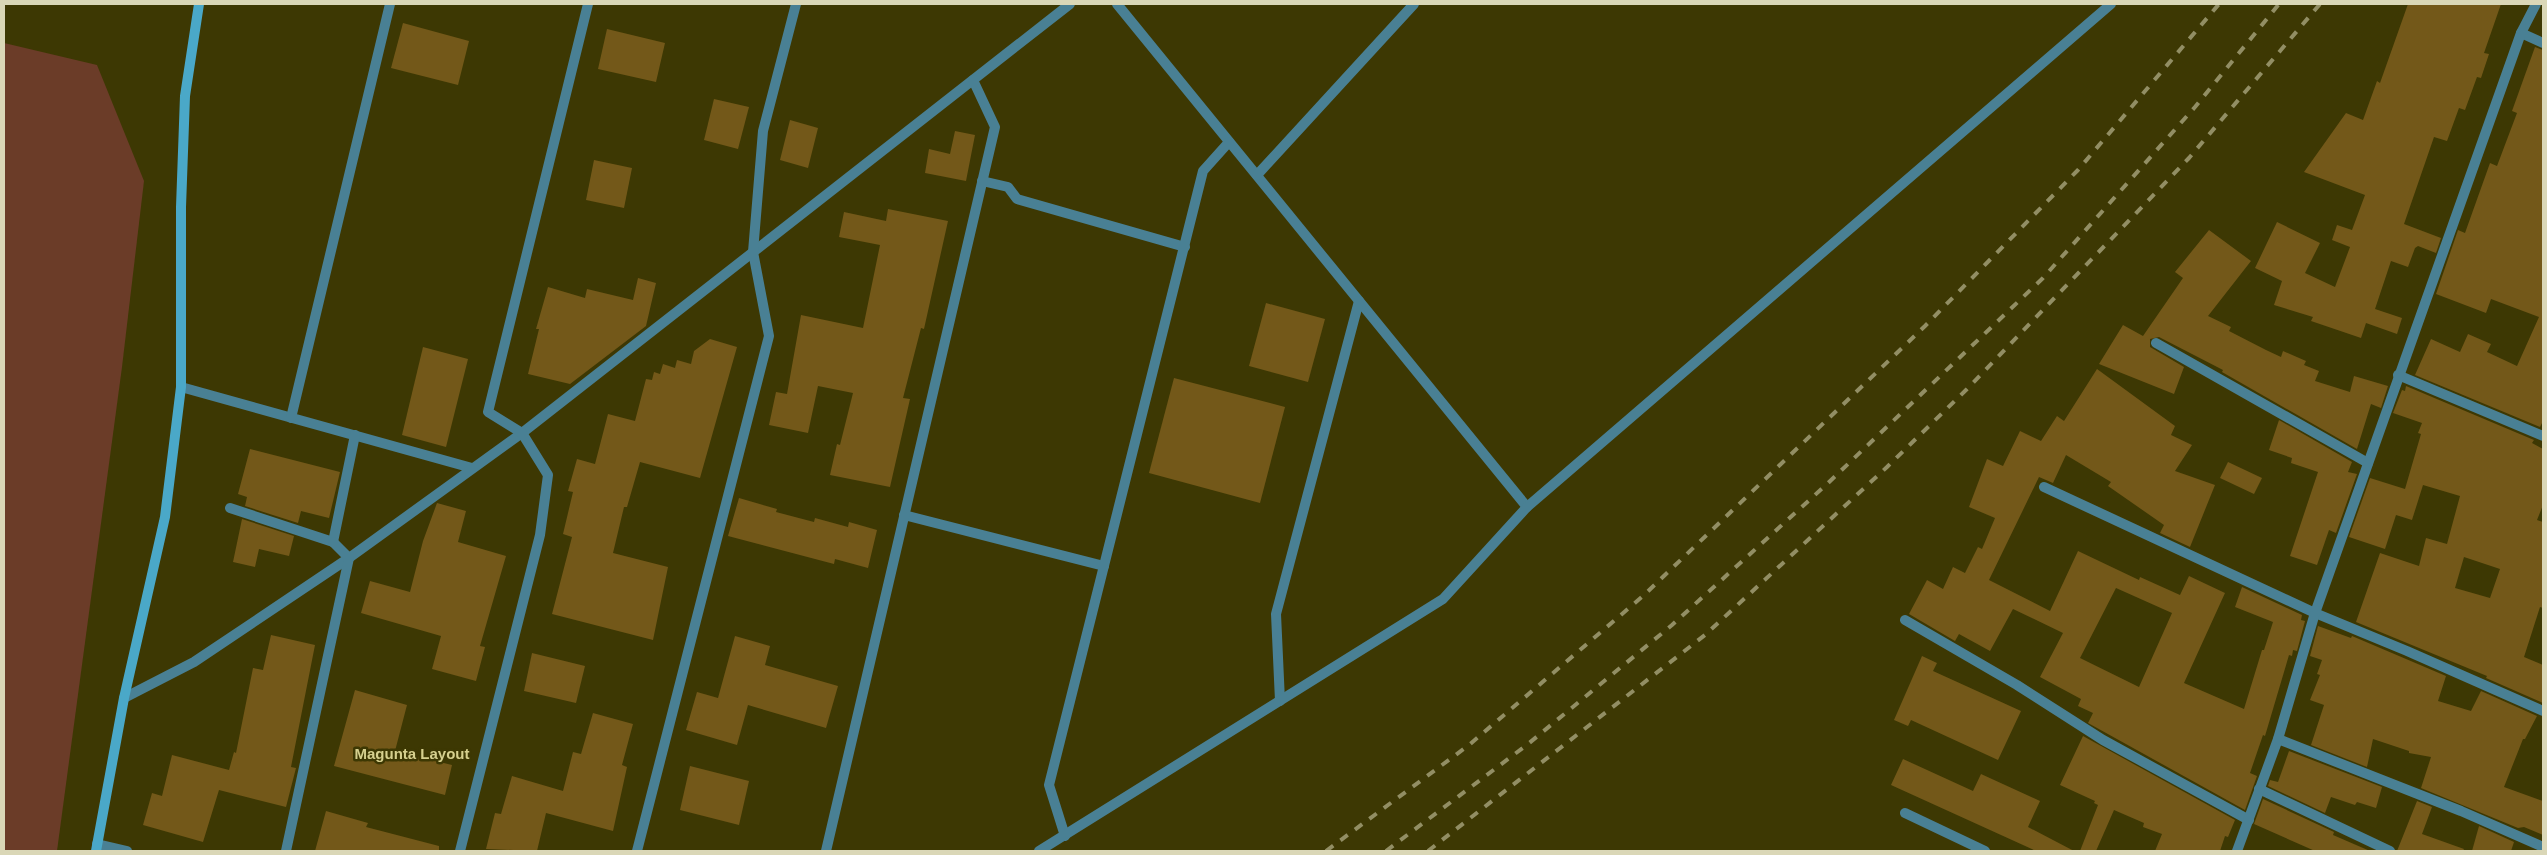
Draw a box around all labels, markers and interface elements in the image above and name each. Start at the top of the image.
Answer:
district label: Magunta Layout [355,745,470,762]

